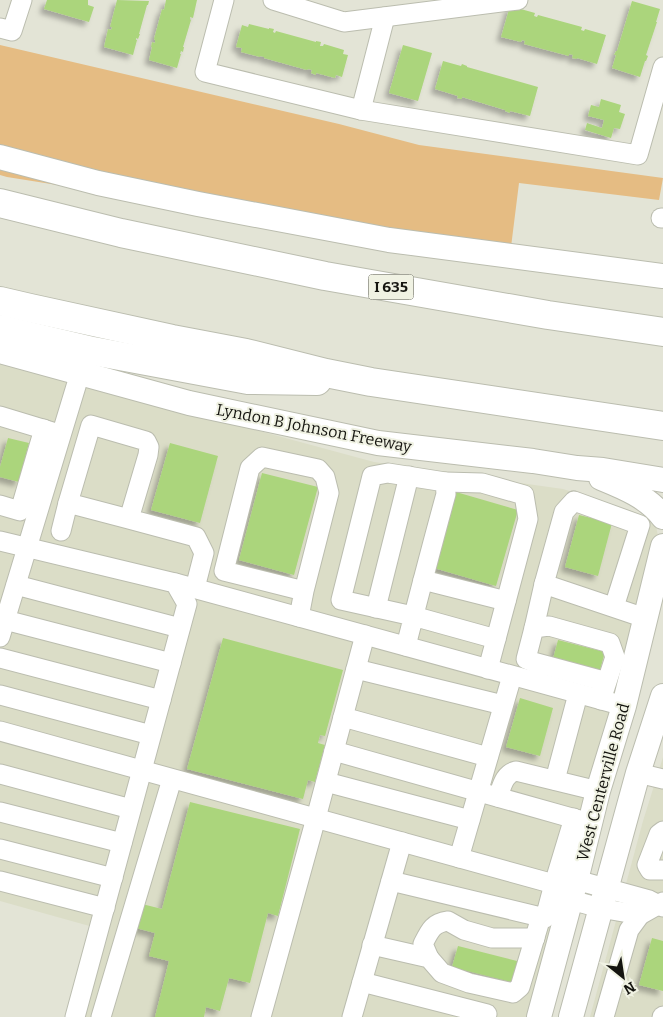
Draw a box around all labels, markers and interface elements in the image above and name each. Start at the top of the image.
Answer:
road number: I 635 [368,274,414,300]
street label: Lyndon B Johnson Freeway [215,400,414,456]
street label: West Centerville Road [573,700,633,863]
north arrow [598,952,648,1002]
text: N [620,978,638,998]

